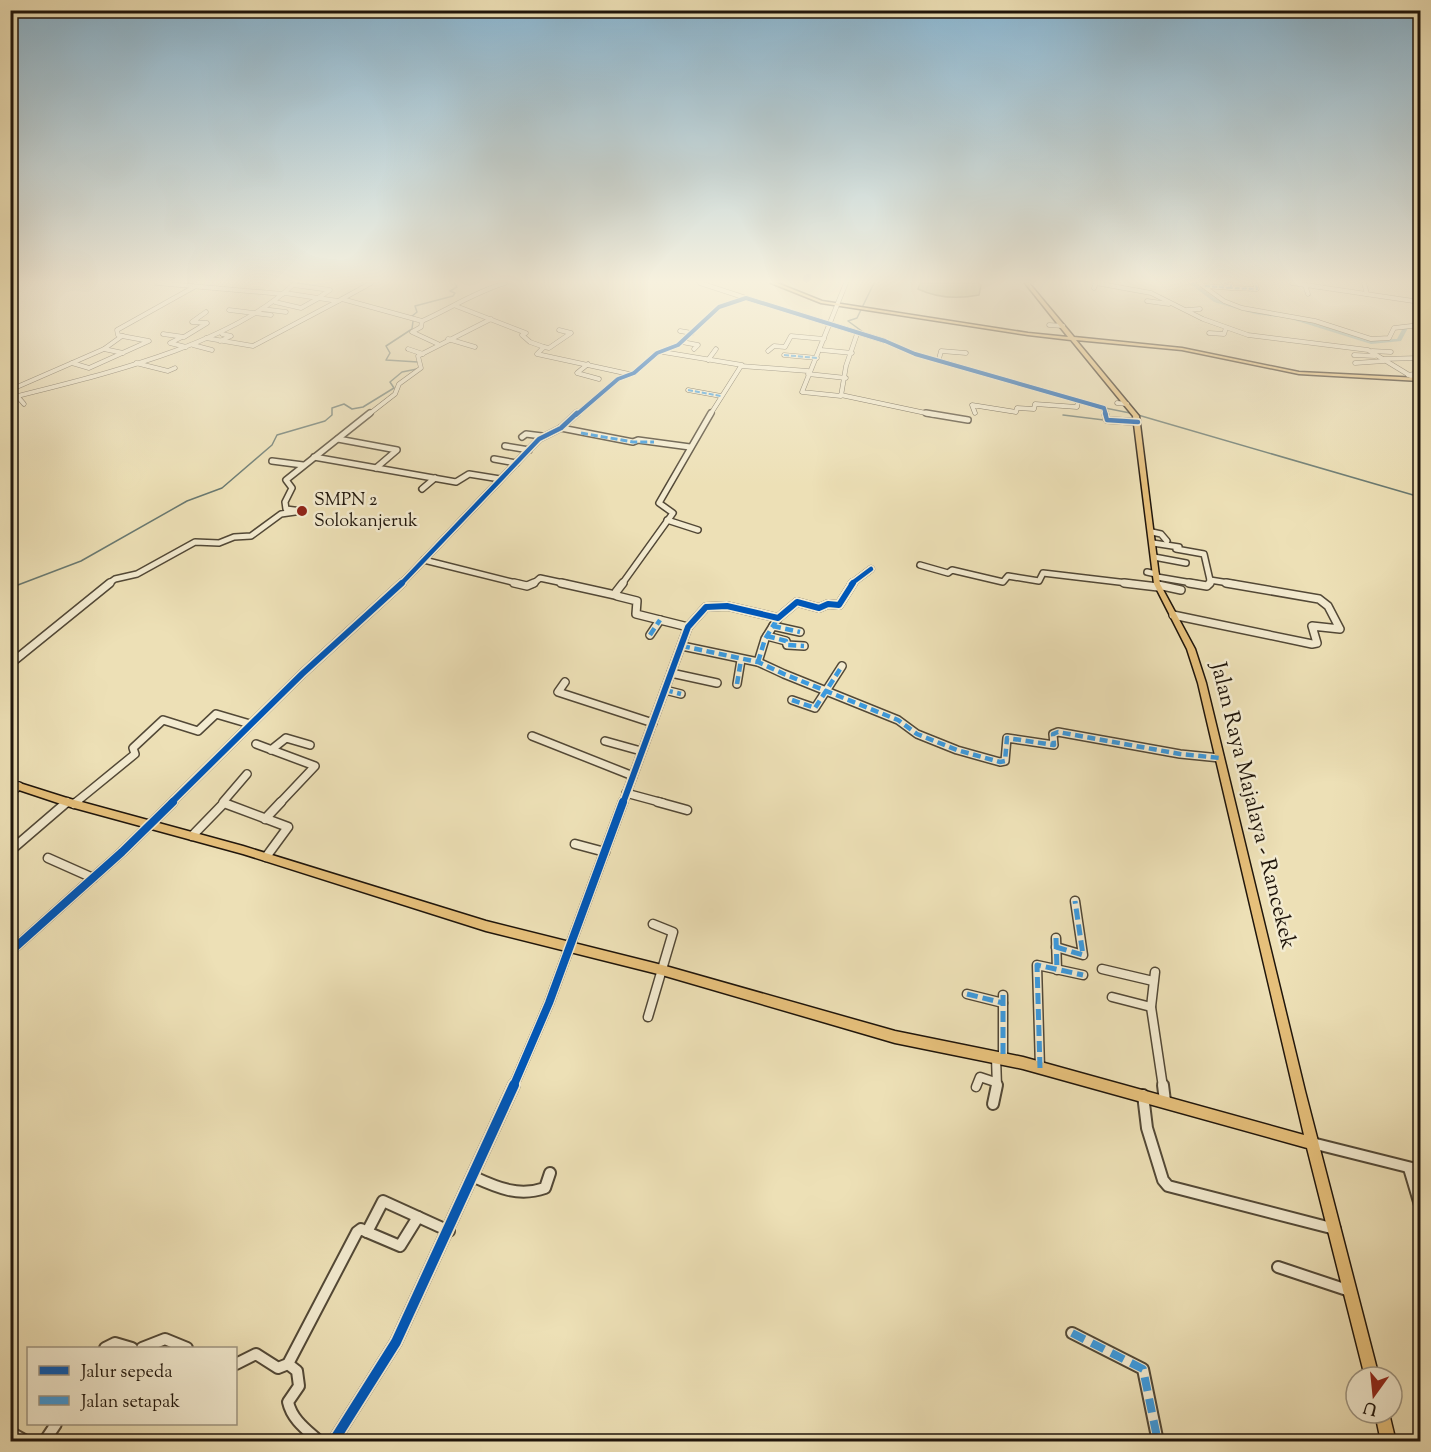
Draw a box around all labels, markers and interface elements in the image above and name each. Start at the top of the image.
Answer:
place label: SMPN 2 Solokanjeruk [314,488,418,535]
marker: SMPN 2 Solokanjeruk [295,504,309,518]
street label: Jalan Raya Majalaya - Rancekek [1201,658,1303,953]
legend [27,1347,237,1425]
text: Jalur sepeda [80,1360,172,1386]
north arrow [1344,1365,1404,1425]
text: Jalan setapak [80,1390,180,1416]
text: U [1361,1394,1380,1420]

